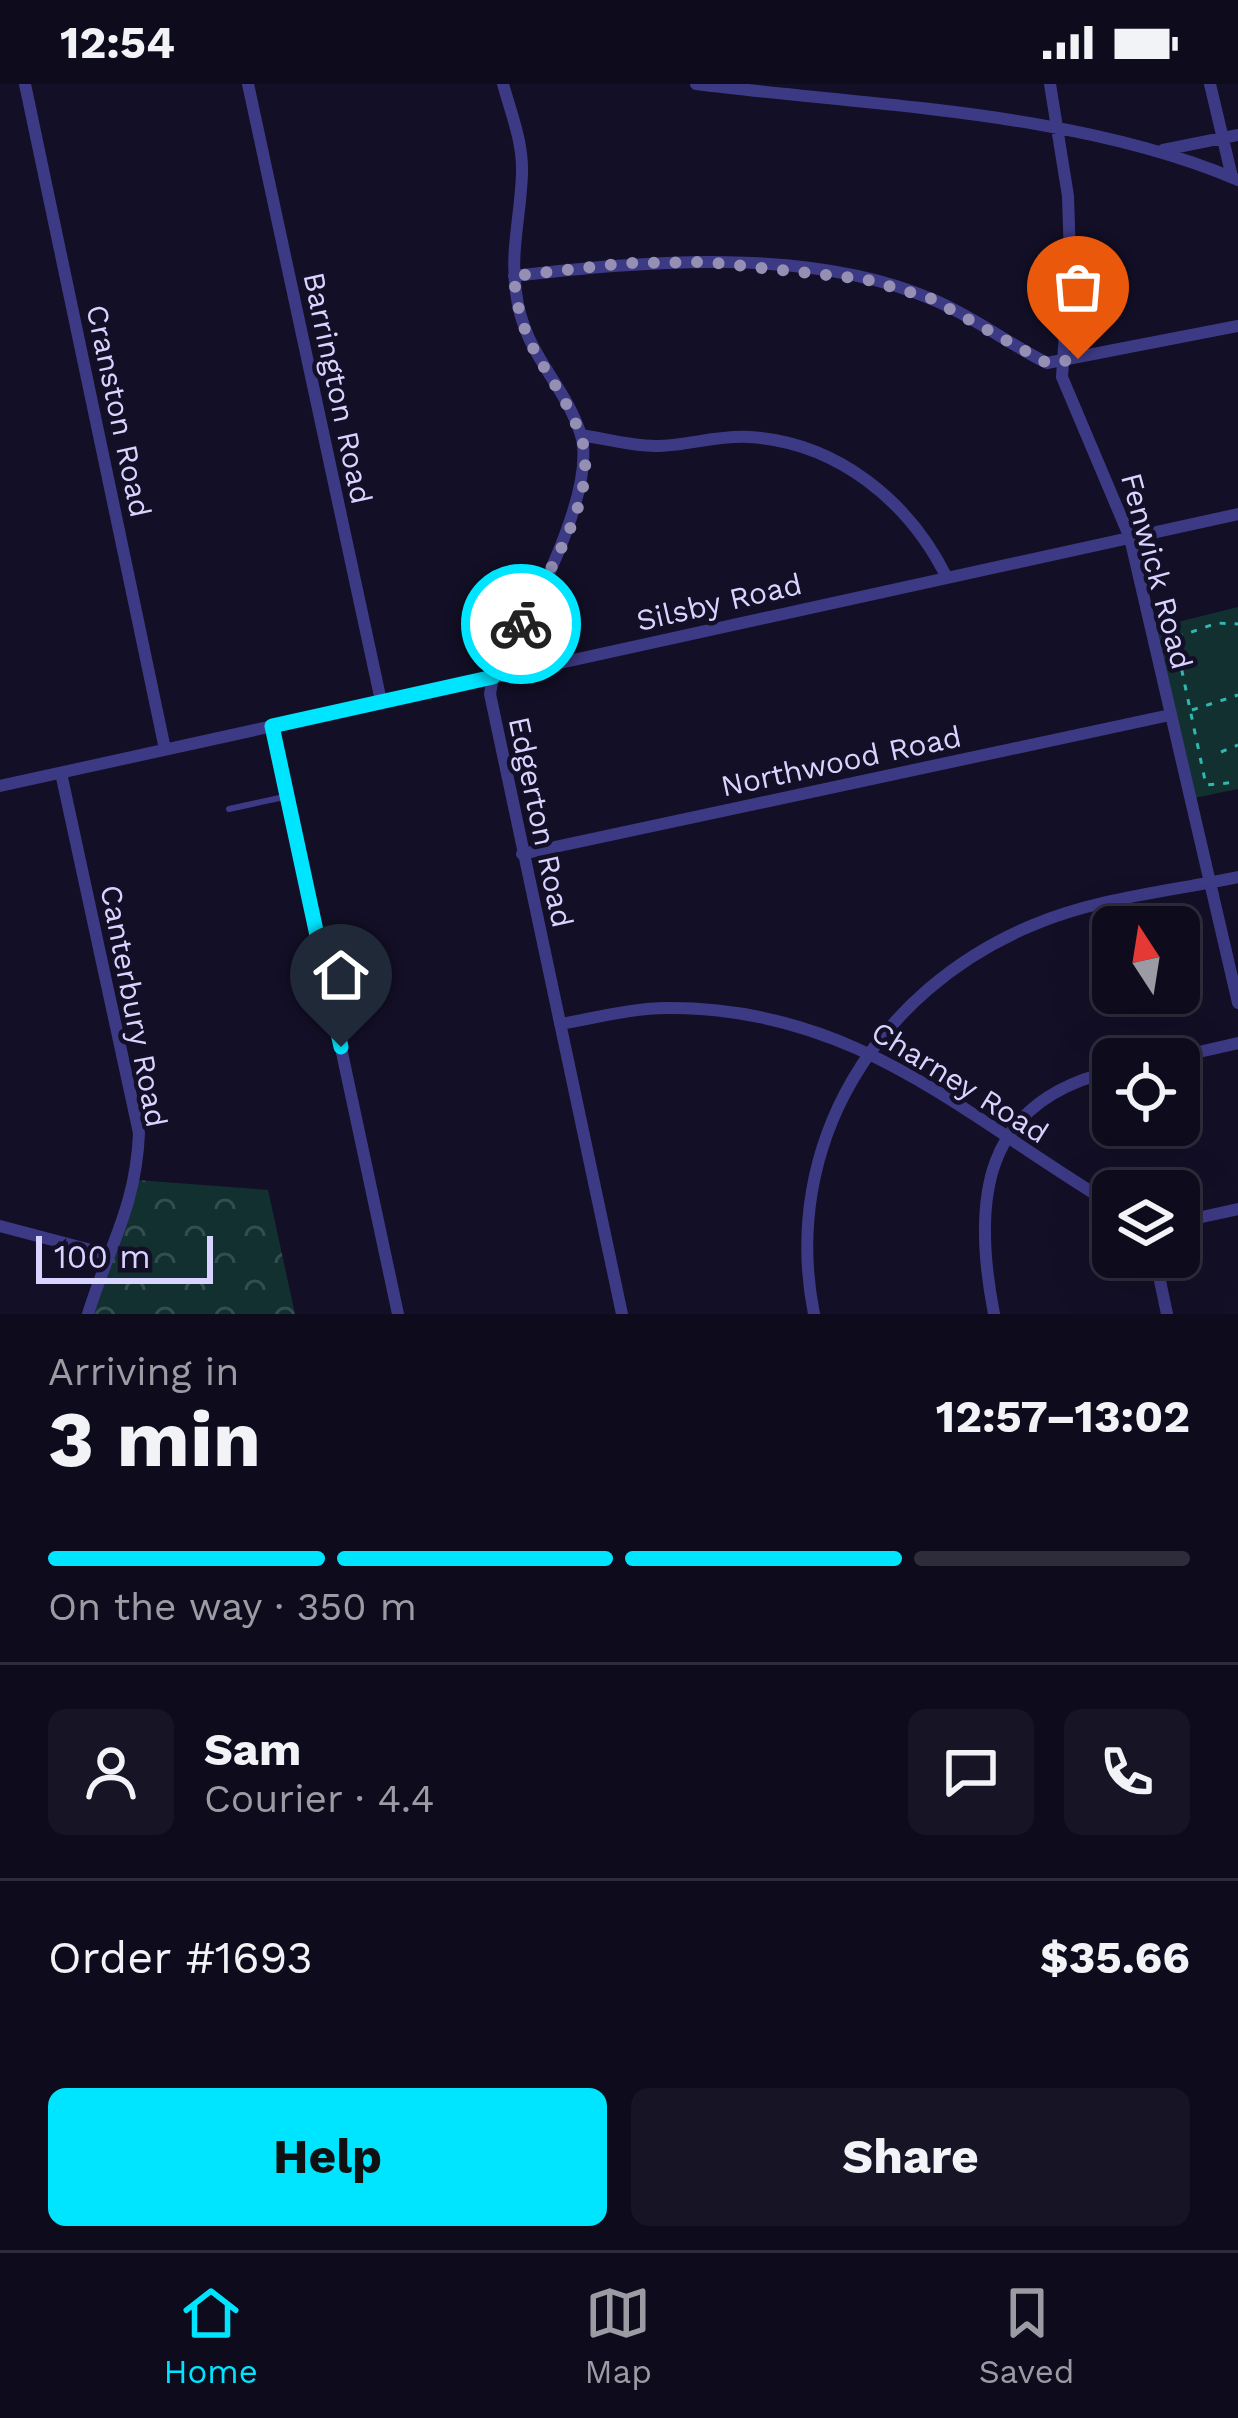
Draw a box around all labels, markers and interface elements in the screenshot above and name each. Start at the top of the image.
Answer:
text: 12:54 [60,16,175,69]
pin [1027,236,1129,359]
icon: bag [1045,254,1111,320]
street label: Barrington Road [296,269,380,507]
street label: Cranston Road [79,302,159,520]
street label: Fenwick Road [1114,469,1200,673]
courier [461,564,581,684]
street label: Silsby Road [633,566,805,638]
icon: bike [488,591,554,657]
street label: Edgerton Road [502,713,580,931]
street label: Northwood Road [718,718,964,804]
street label: Canterbury Road [93,882,175,1130]
north arrow [1092,906,1200,1014]
map controls [1092,906,1200,1278]
pin [290,924,392,1047]
icon: home [308,942,374,1008]
street label: Charney Road [865,1014,1055,1150]
button: locate [1092,1038,1200,1146]
button: layers [1092,1170,1200,1278]
scale bar [36,1230,213,1283]
text: 100 m [54,1237,151,1276]
text: Arriving in [48,1349,239,1394]
text: 12:57–13:02 [936,1390,1190,1443]
text: 3 min [48,1393,261,1485]
text: On the way · 350 m [48,1584,417,1629]
button: person [48,1709,174,1835]
button: chat [908,1709,1034,1835]
button: phone [1064,1709,1190,1835]
text: Sam [204,1723,301,1776]
text: Courier · 4.4 [204,1776,435,1821]
text: Order #1693 [48,1931,313,1984]
text: $35.66 [1040,1931,1190,1984]
button: Help [48,2088,607,2226]
button: Share [631,2088,1190,2226]
tab: Home [163,2280,258,2391]
tab: Map [585,2280,652,2391]
tab: Saved [979,2280,1075,2391]

